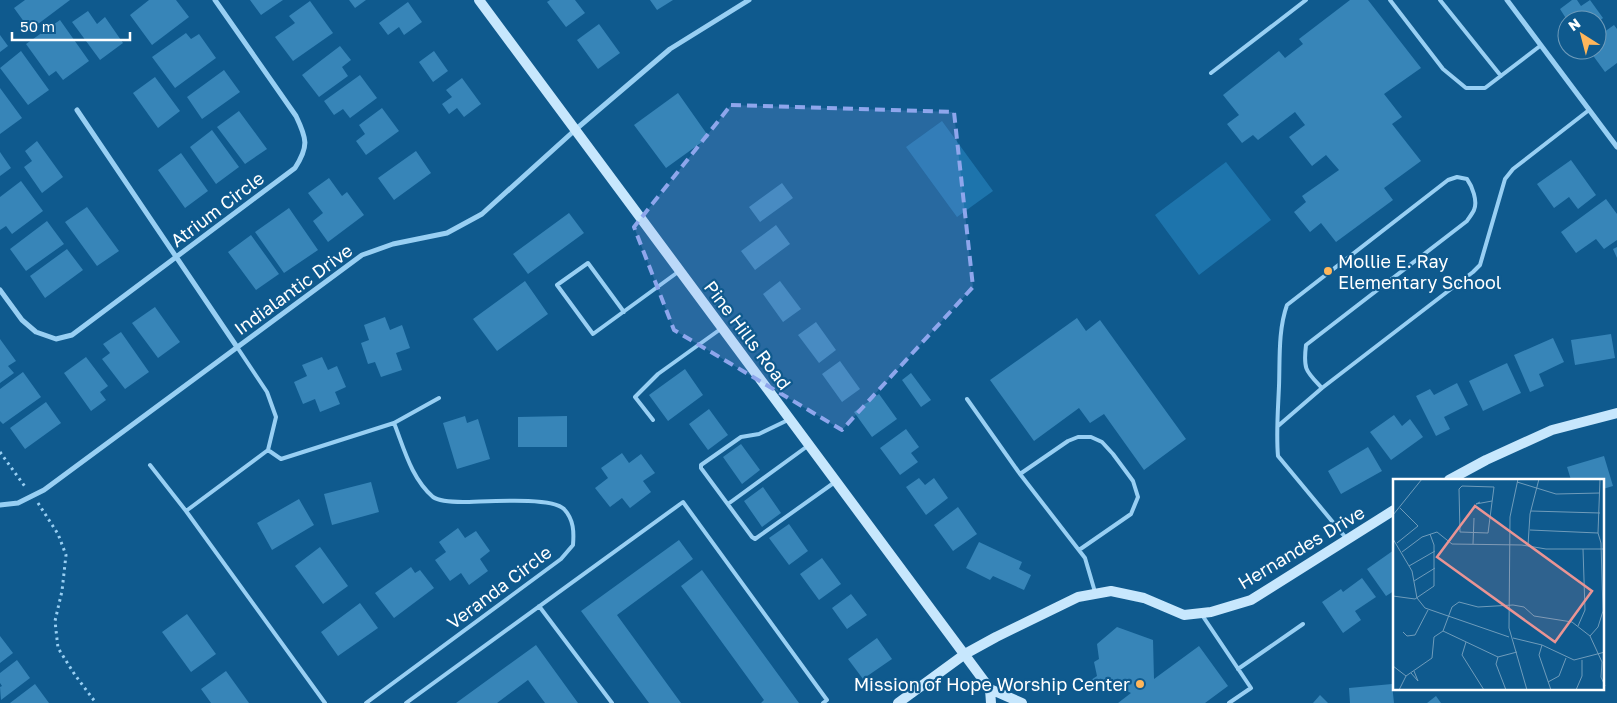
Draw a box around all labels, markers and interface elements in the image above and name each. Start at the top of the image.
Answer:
scale bar [12,10,130,42]
north arrow [1557,10,1607,60]
text: N [1565,14,1583,34]
text: 50 m [20,17,55,35]
street label: Atrium Circle [166,167,268,251]
street label: Indialantic Drive [230,239,356,339]
place label: Mollie E. Ray Elementary School [1338,250,1502,293]
marker: Mollie E. Ray Elementary School [1322,265,1334,277]
street label: Pine Hills Road [700,276,796,394]
inset map [1393,479,1604,690]
street label: Hernandes Drive [1234,501,1368,593]
street label: Veranda Circle [442,541,556,633]
place label: Mission of Hope Worship Center [854,673,1130,695]
marker: Mission of Hope Worship Center [1134,678,1146,690]

